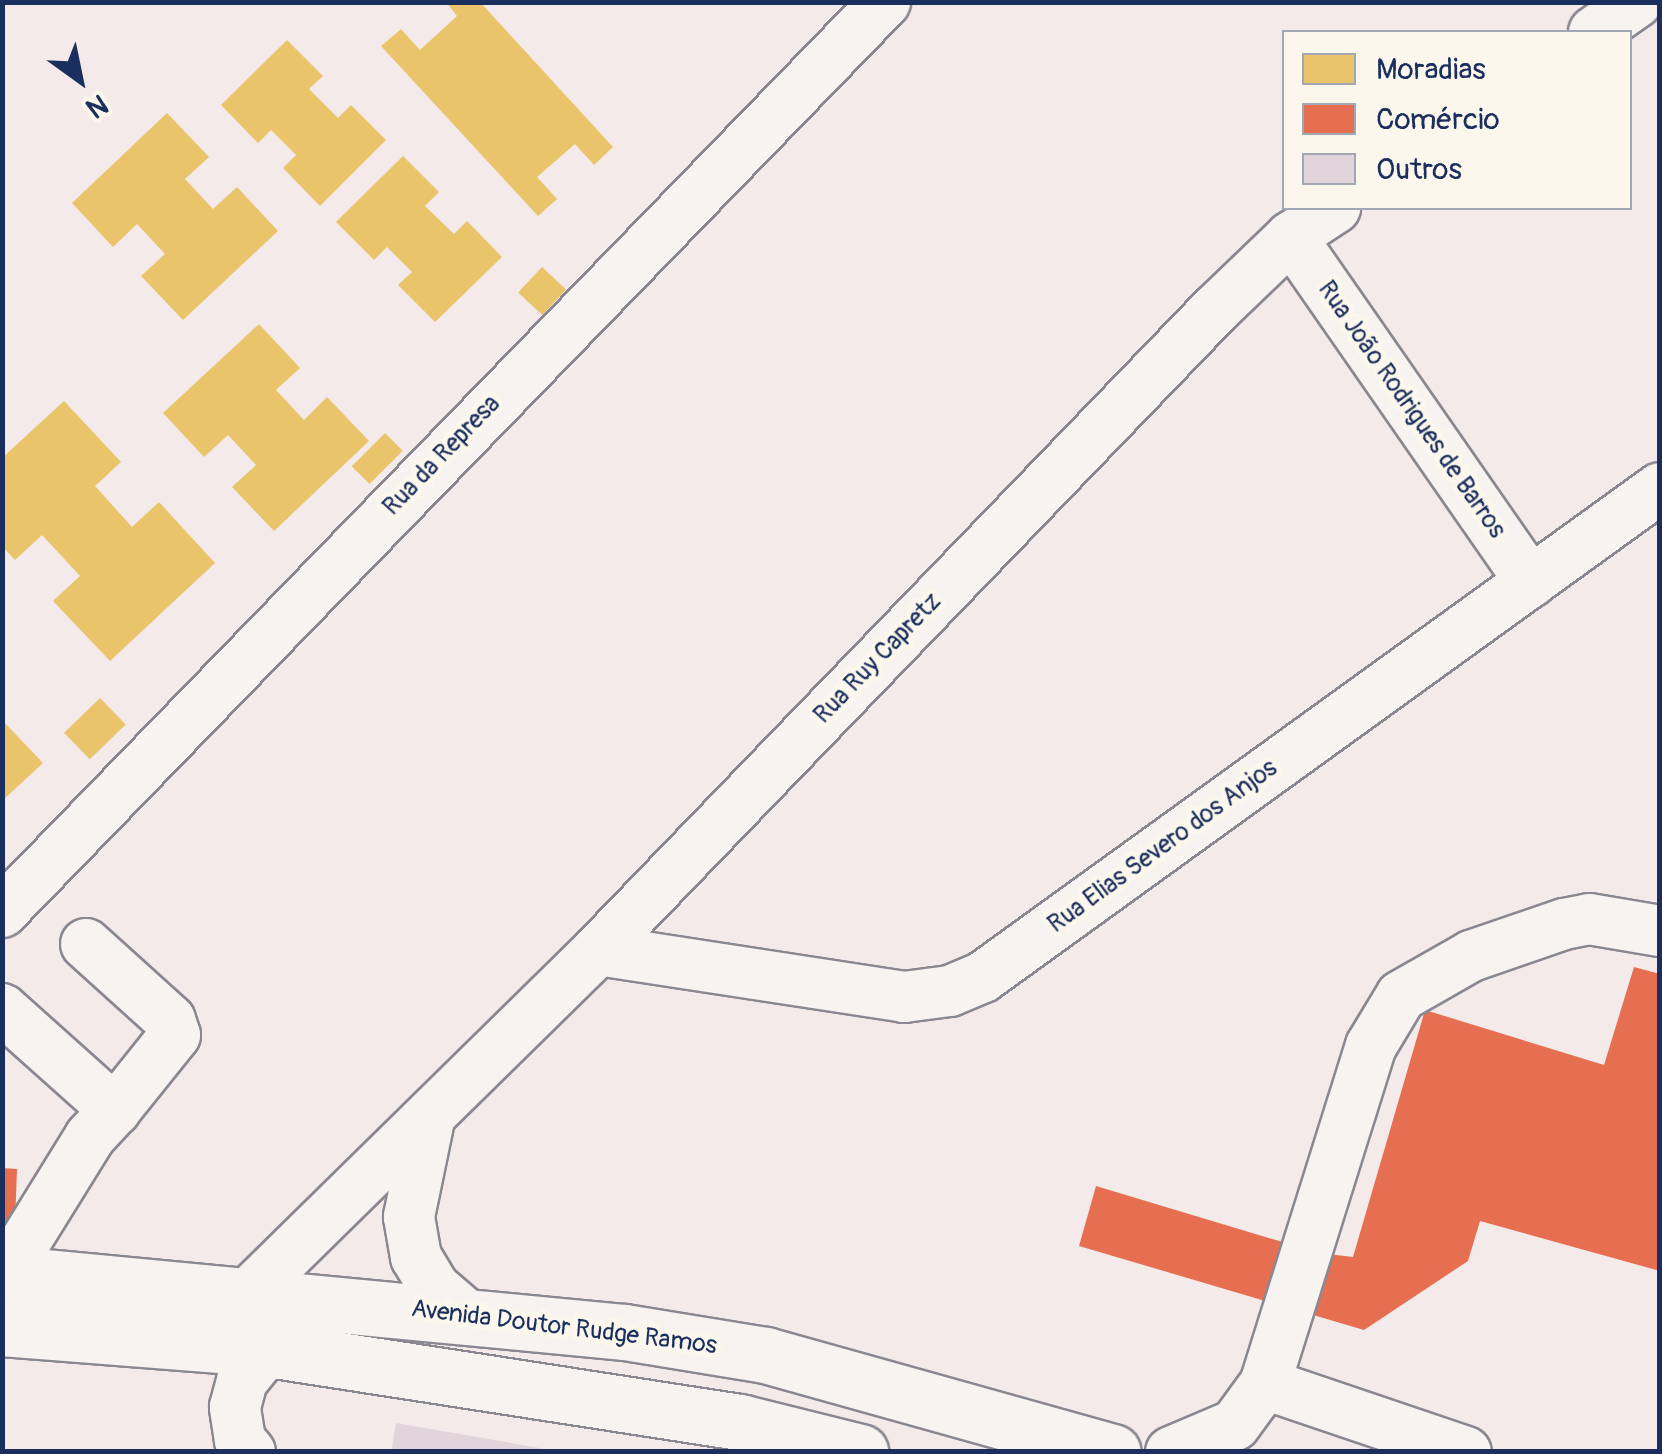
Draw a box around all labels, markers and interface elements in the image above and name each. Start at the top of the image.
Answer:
north arrow [30,30,130,130]
legend [1282,30,1632,210]
text: Moradias [1376,51,1486,88]
text: N [79,86,114,125]
text: Comércio [1376,101,1500,138]
text: Outros [1376,151,1462,188]
street label: Rua João Rodrigues de Barros [1311,276,1511,544]
street label: Rua da Represa [377,390,507,522]
street label: Rua Ruy Capretz [808,587,948,731]
street label: Rua Elias Severo dos Anjos [1043,754,1283,940]
street label: Avenida Doutor Rudge Ramos [410,1294,718,1362]

